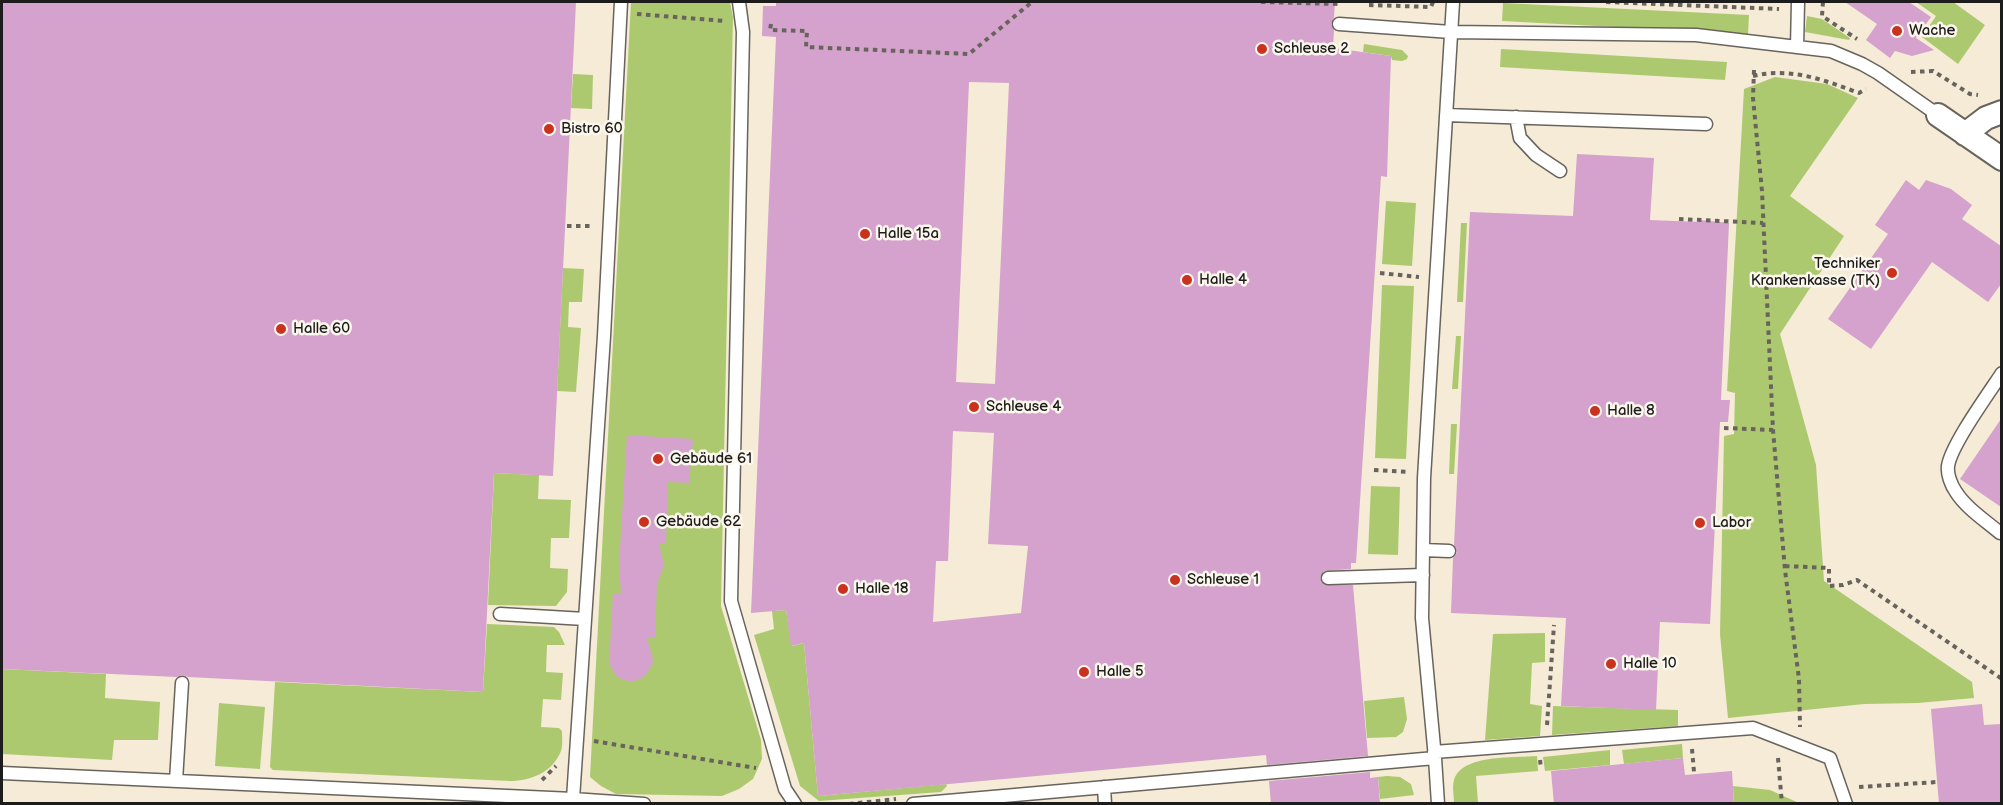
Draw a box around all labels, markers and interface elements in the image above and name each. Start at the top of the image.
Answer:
place label: Wache [1909,22,1955,40]
marker: Wache [1890,24,1904,38]
place label: Schleuse 2 [1274,40,1349,58]
marker: Schleuse 2 [1255,42,1269,56]
place label: Bistro 60 [561,120,622,138]
marker: Bistro 60 [542,122,556,136]
place label: Halle 15a [877,225,939,243]
marker: Halle 15a [858,227,872,241]
place label: Techniker Krankenkasse (TK) [1751,255,1880,290]
marker: Techniker Krankenkasse (TK) [1885,266,1899,280]
place label: Halle 4 [1199,271,1247,289]
marker: Halle 4 [1180,273,1194,287]
place label: Halle 60 [293,320,350,338]
marker: Halle 60 [274,322,288,336]
place label: Schleuse 4 [986,398,1061,416]
marker: Schleuse 4 [967,400,981,414]
place label: Halle 8 [1607,402,1655,420]
marker: Halle 8 [1588,404,1602,418]
place label: Gebäude 61 [670,450,752,468]
marker: Gebäude 61 [651,452,665,466]
place label: Gebäude 62 [656,513,741,531]
place label: Labor [1712,514,1751,532]
marker: Gebäude 62 [637,515,651,529]
marker: Labor [1693,516,1707,530]
place label: Schleuse 1 [1187,571,1259,589]
marker: Schleuse 1 [1168,573,1182,587]
place label: Halle 18 [855,580,909,598]
marker: Halle 18 [836,582,850,596]
place label: Halle 10 [1623,655,1677,673]
marker: Halle 10 [1604,657,1618,671]
place label: Halle 5 [1096,663,1144,681]
marker: Halle 5 [1077,665,1091,679]

